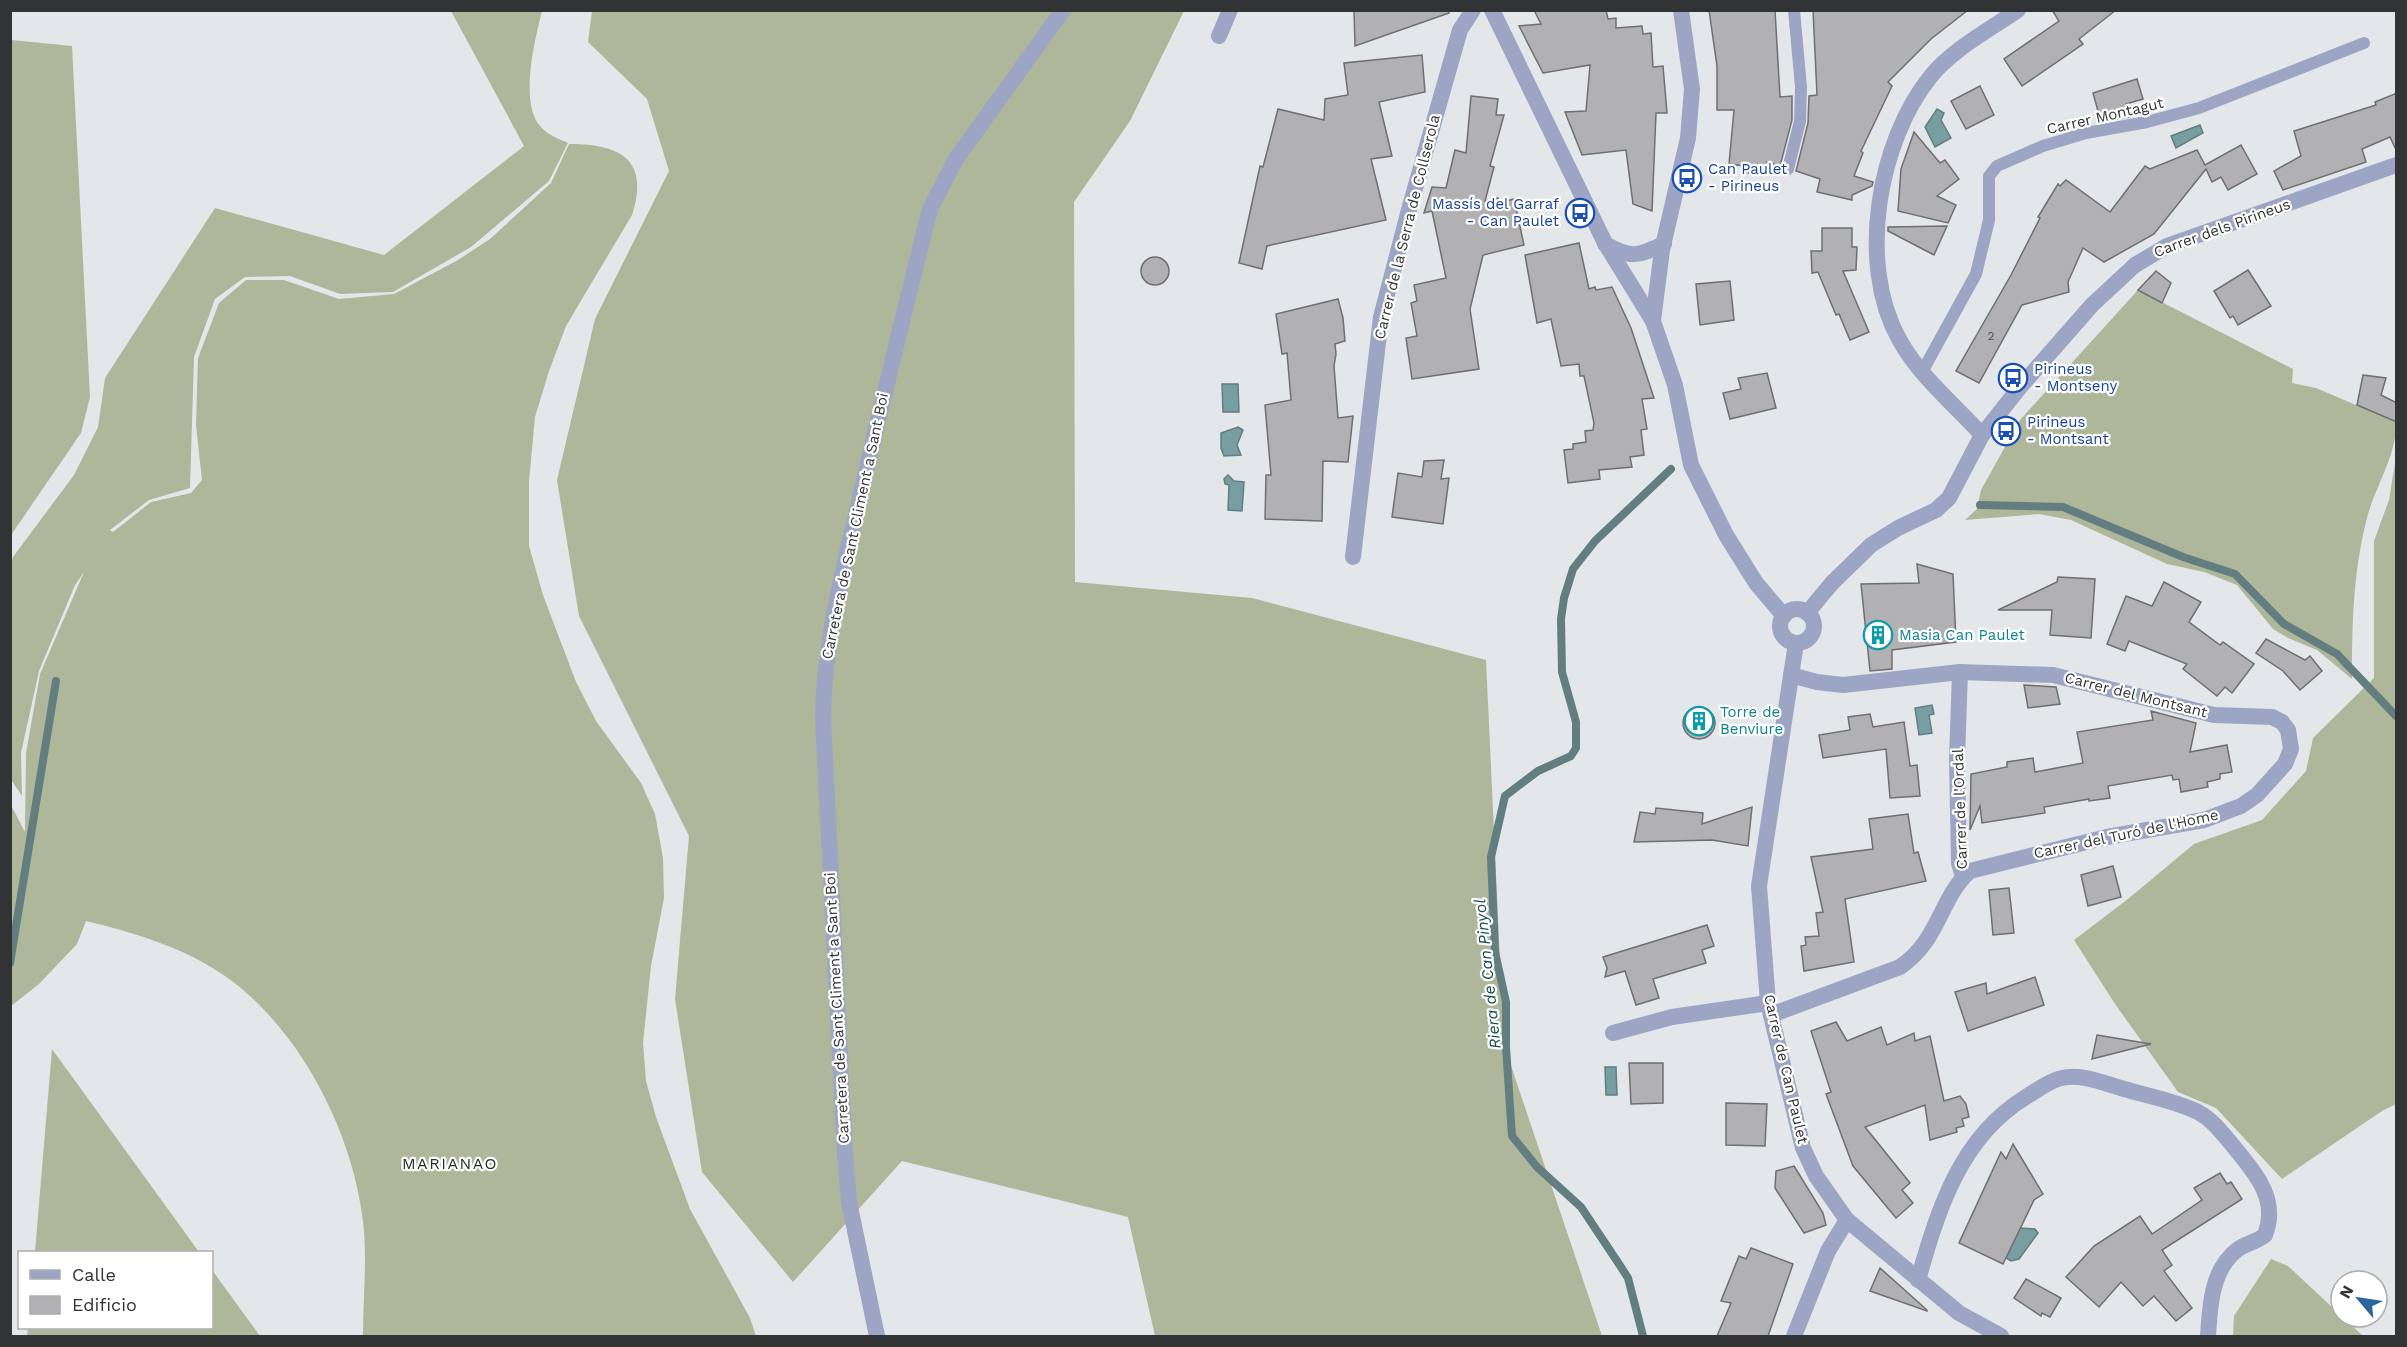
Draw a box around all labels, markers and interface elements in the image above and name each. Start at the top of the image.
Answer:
street label: Carrer Montagut [2045,94,2166,138]
street label: Carrer de la Serra de Collserola [1370,112,1444,341]
place label: Can Paulet - Pirineus [1708,160,1788,195]
bus stop icon: Can Paulet - Pirineus [1671,162,1703,194]
place label: Massís del Garraf - Can Paulet [1432,195,1560,230]
street label: Carrer dels Pirineus [2151,195,2293,261]
bus stop icon: Massís del Garraf - Can Paulet [1564,197,1596,229]
house number: 2 [1988,329,1995,343]
place label: Pirineus - Montseny [2034,360,2118,395]
bus stop icon: Pirineus - Montseny [1997,362,2029,394]
street label: Carretera de Sant Climent a Sant Boi [818,391,892,661]
place label: Pirineus - Montsant [2027,413,2109,448]
bus stop icon: Pirineus - Montsant [1990,415,2022,447]
building icon: Masia Can Paulet [1862,619,1894,651]
place label: Masia Can Paulet [1899,626,2025,644]
street label: Carrer del Montsant [2063,669,2210,722]
place label: Torre de Benviure [1720,703,1783,738]
building icon: Torre de Benviure [1683,705,1715,737]
street label: Carrer de l'Ordal [1949,748,1971,870]
street label: Carrer del Turó de l'Home [2032,806,2220,862]
street label: Carretera de Sant Climent a Sant Boi [821,872,853,1144]
water label: Riera de Can Pinyol [1470,898,1505,1050]
street label: Carrer de Can Paulet [1760,992,1812,1146]
district label: MARIANAO [402,1154,498,1173]
legend [18,1251,213,1329]
text: Calle [72,1264,116,1285]
north arrow [2329,1269,2389,1329]
text: N [2335,1282,2358,1302]
text: Edificio [72,1294,137,1315]

